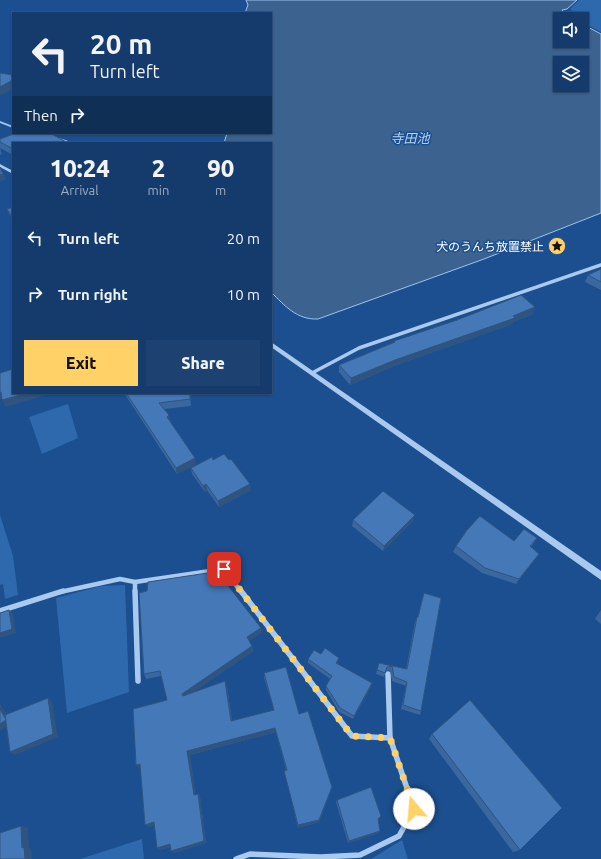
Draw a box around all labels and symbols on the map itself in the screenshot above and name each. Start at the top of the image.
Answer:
water label: 寺田池 [390,131,431,145]
place icon: 犬のうんち放置禁止 [547,236,567,256]
place label: 犬のうんち放置禁止 [436,240,544,253]
pin [207,552,241,586]
position arrow [393,788,435,830]

